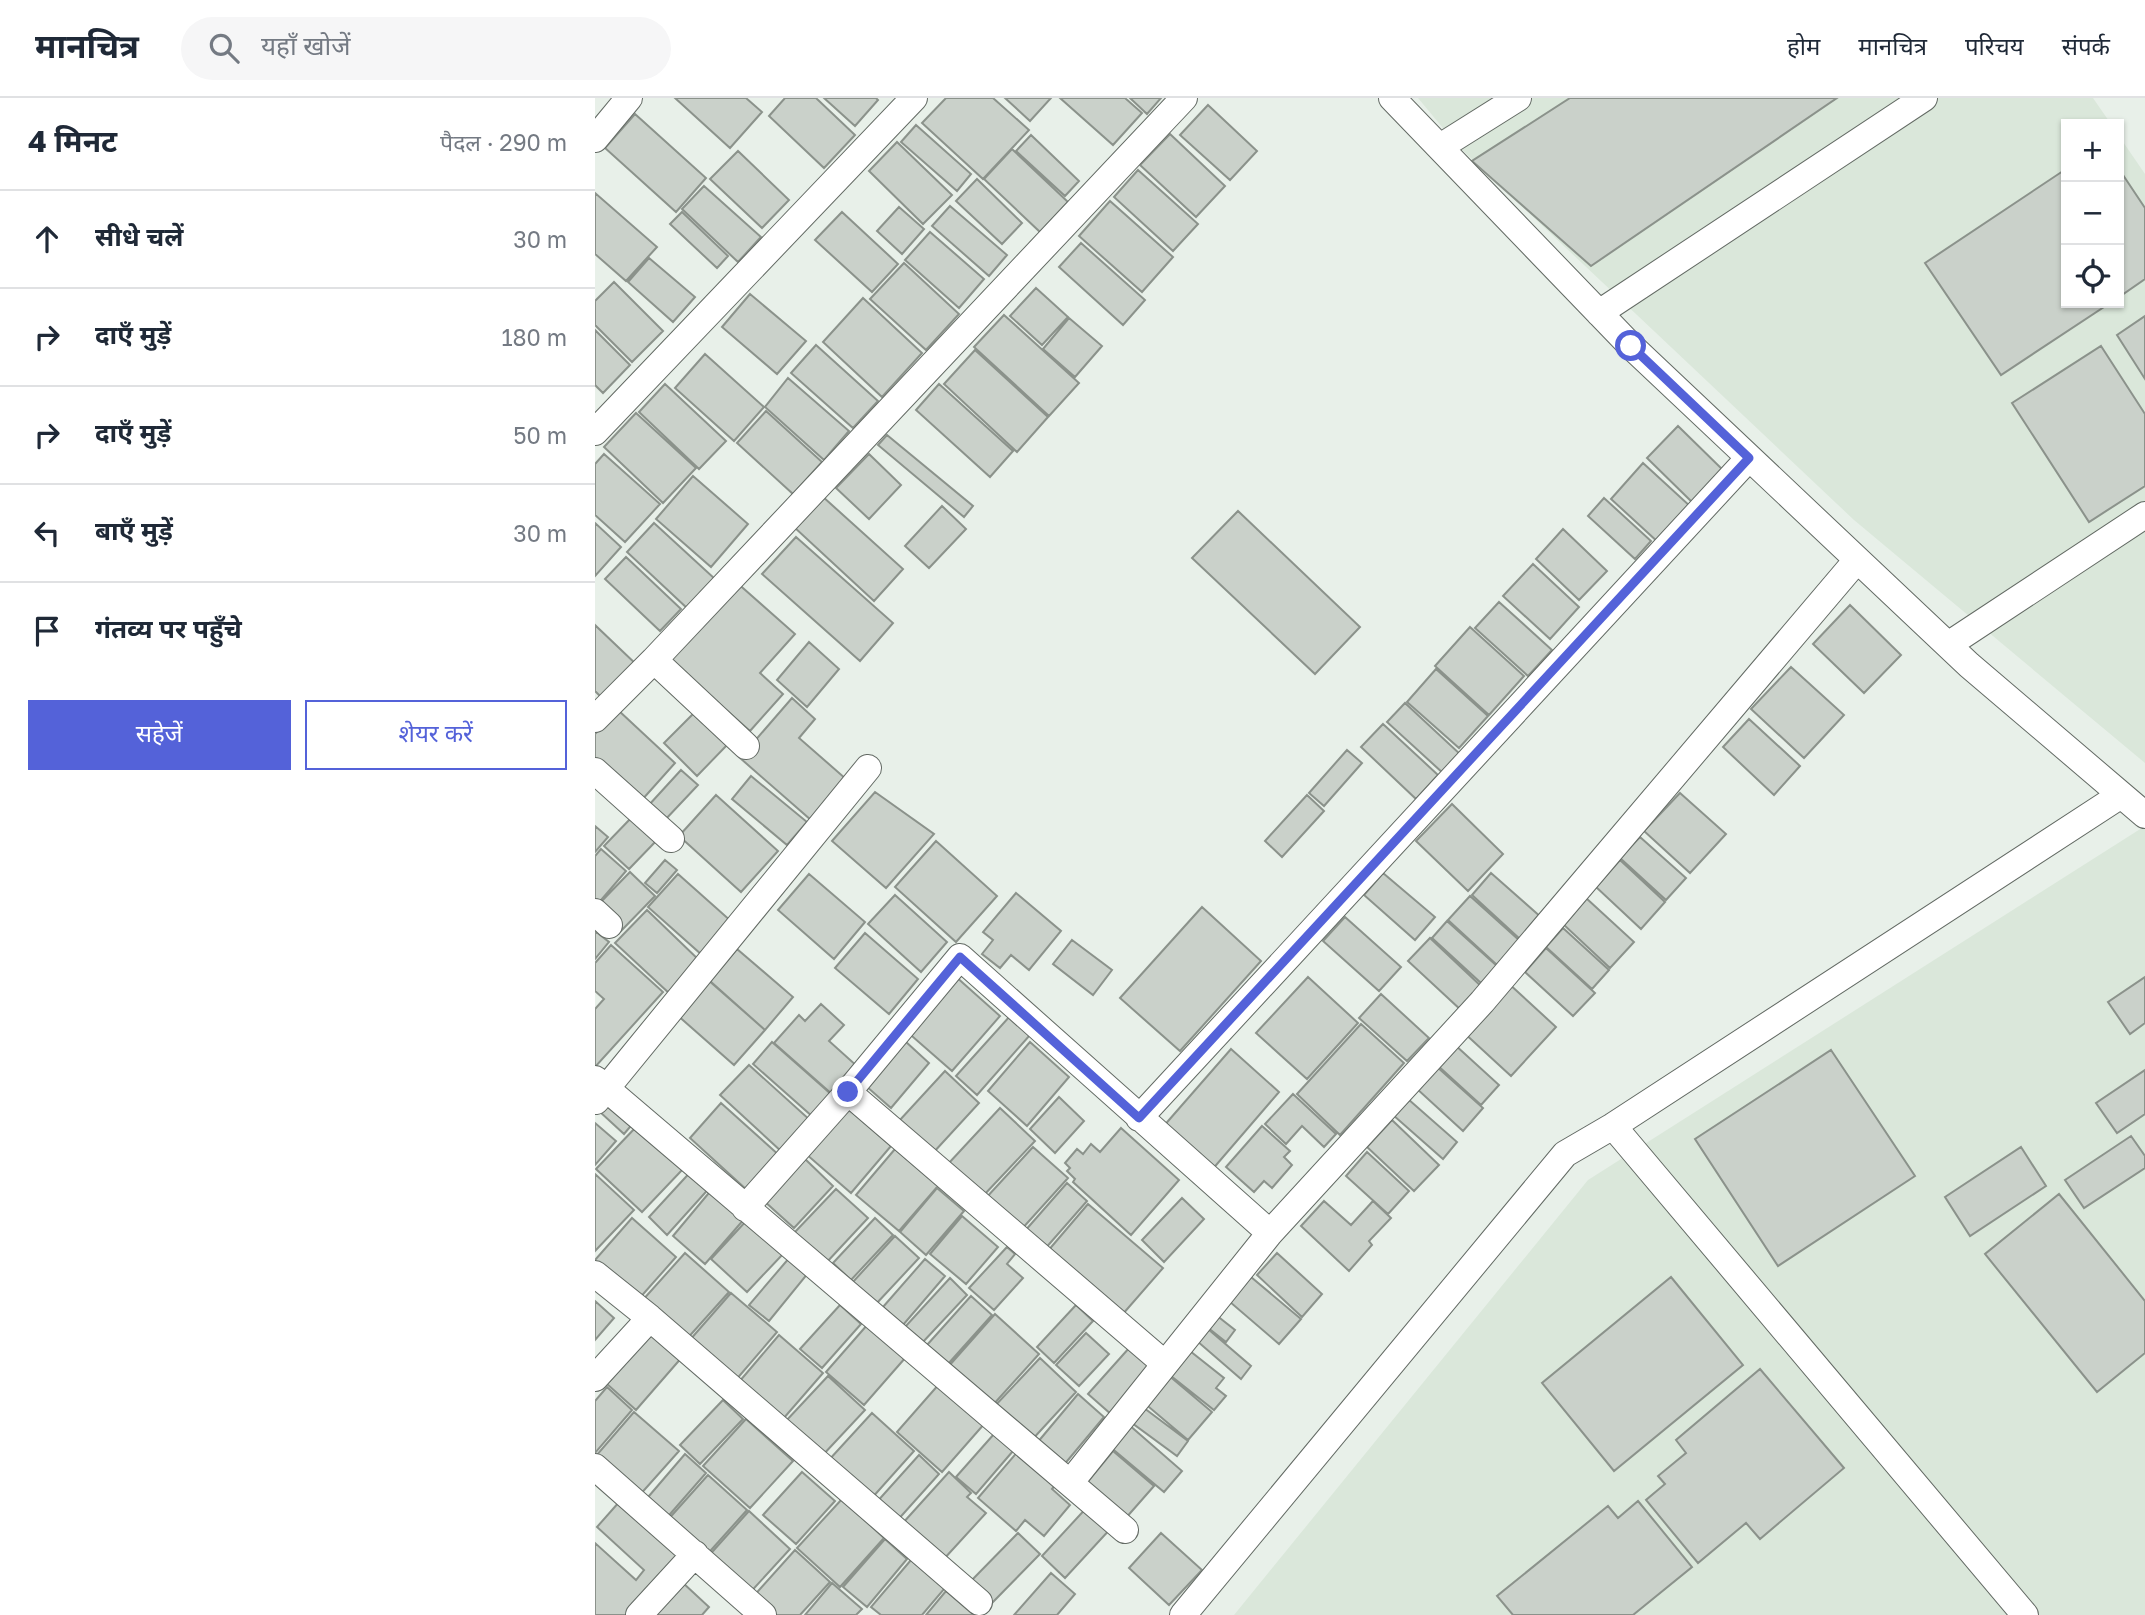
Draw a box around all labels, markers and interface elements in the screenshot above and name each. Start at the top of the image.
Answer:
search box [181,17,671,80]
text: मानचित्र [35,26,139,65]
icon: search [205,29,243,67]
text: यहाँ खोजें [261,30,350,61]
text: होम [1787,31,1820,60]
text: मानचित्र [1858,31,1927,60]
text: परिचय [1965,31,2024,60]
text: संपर्क [2062,31,2110,60]
map controls [2061,119,2124,308]
button: + [2061,119,2124,182]
text: 4 मिनट [28,123,117,159]
text: पैदल · 290 m [440,128,567,156]
button: − [2061,182,2124,245]
icon: ahead [28,220,66,258]
text: सीधे चलें [95,221,183,252]
text: 30 m [513,225,567,253]
button: locate [2061,245,2124,308]
icon: right [28,318,66,356]
text: दाएँ मुड़ें [95,319,171,350]
text: 180 m [501,323,567,351]
route start [1615,330,1646,361]
icon: right [28,416,66,454]
text: दाएँ मुड़ें [95,417,171,448]
text: 50 m [513,421,567,449]
icon: left [28,514,66,552]
text: बाएँ मुड़ें [95,515,173,546]
text: 30 m [513,519,567,547]
icon: arrive [28,612,66,650]
text: गंतव्य पर पहुँचे [95,613,242,644]
button: सहेजें [28,700,291,770]
button: शेयर करें [305,700,567,770]
route end [832,1076,863,1107]

